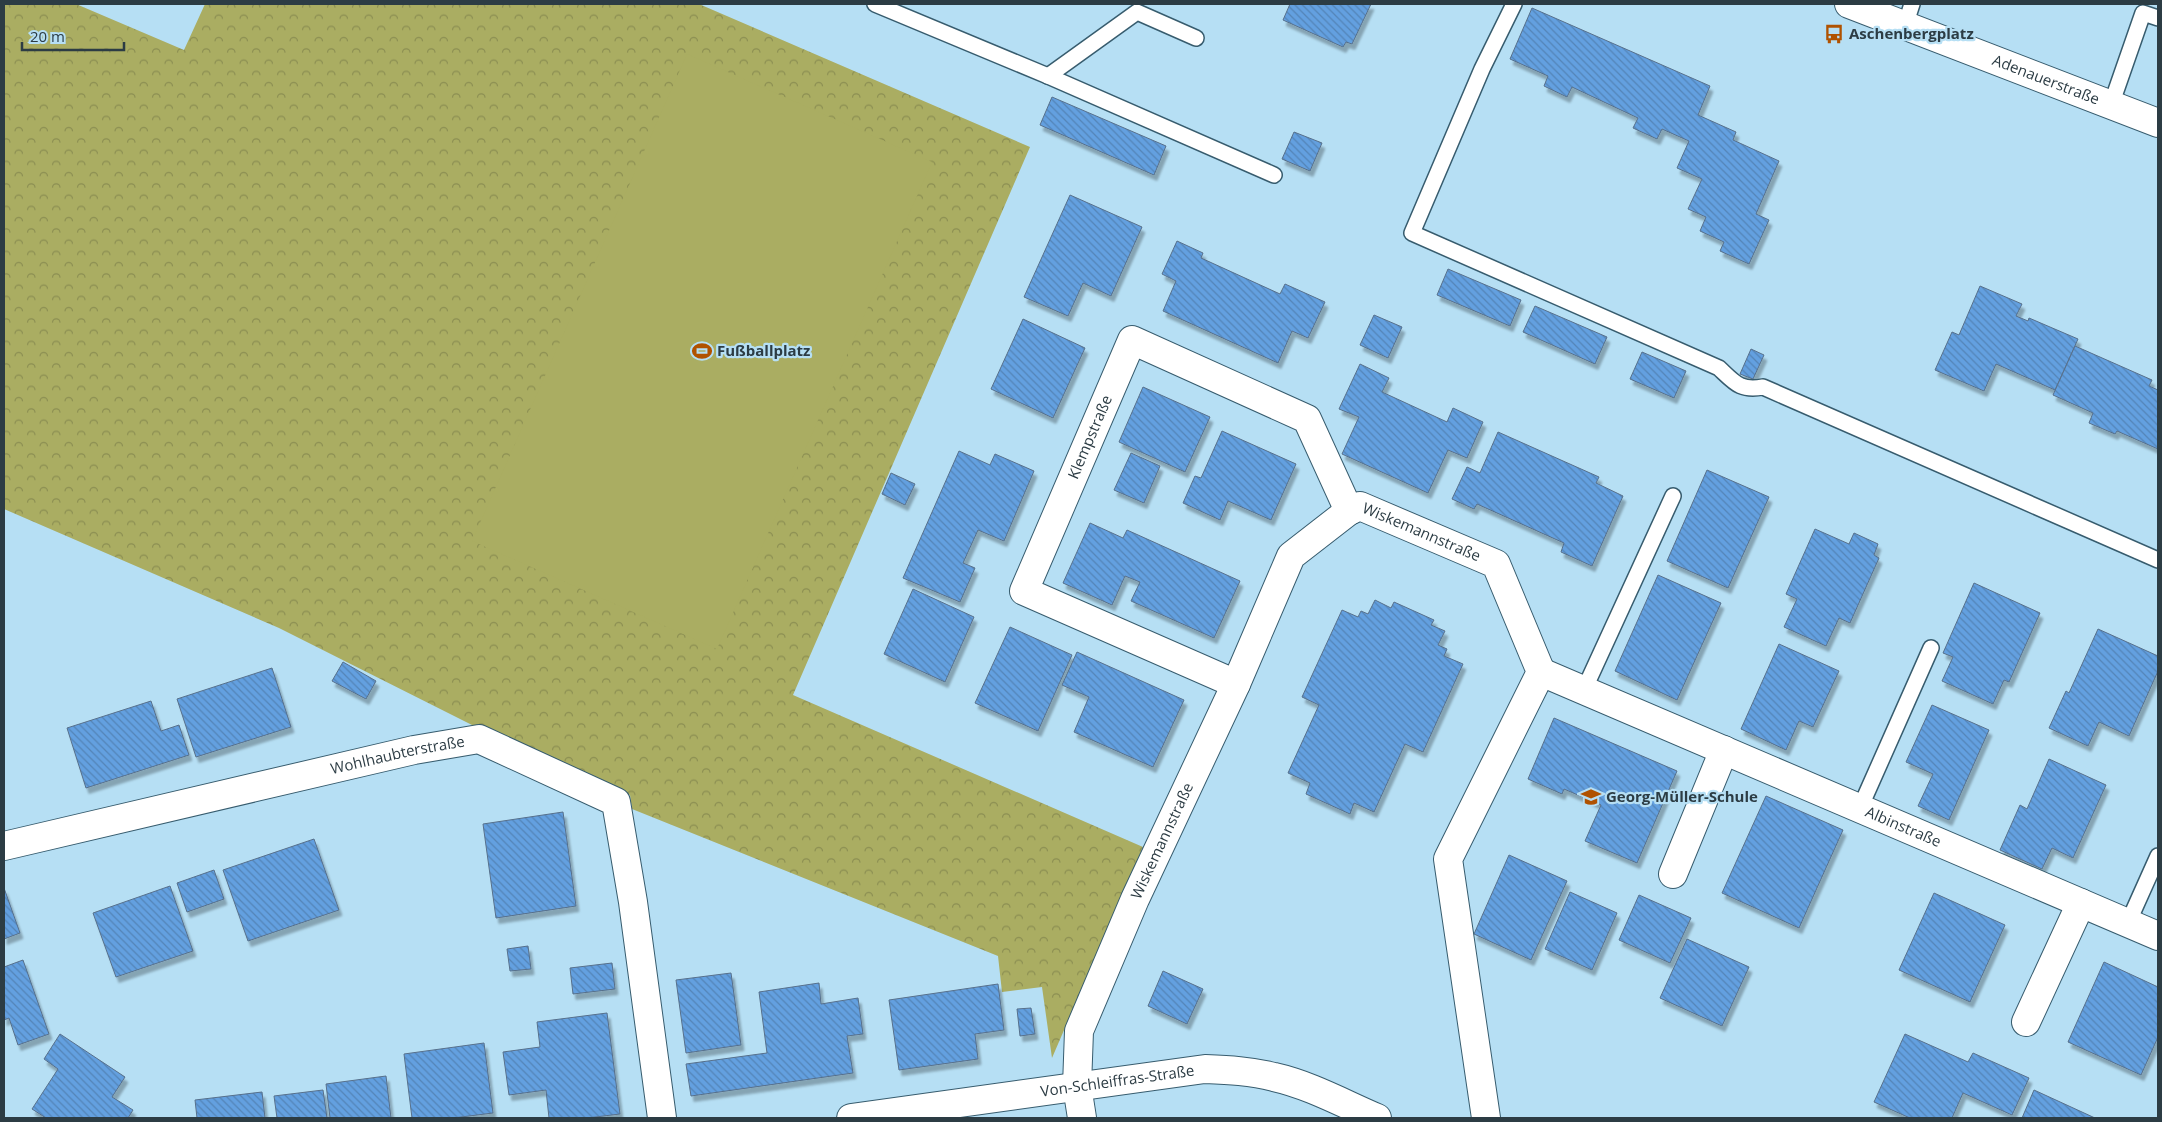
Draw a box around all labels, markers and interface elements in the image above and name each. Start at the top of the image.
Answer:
scale bar [22,20,125,52]
bus stop icon: Aschenbergplatz [1823,23,1845,45]
place label: Aschenbergplatz [1849,23,1974,43]
text: 20 m [30,26,65,46]
street label: Adenauerstraße [1990,49,2103,109]
sports icon: Fußballplatz [691,340,713,362]
place label: Fußballplatz [717,340,810,360]
street label: Klempstraße [1062,392,1116,482]
street label: Wiskemannstraße [1360,497,1484,565]
street label: Wohlhaubterstraße [328,731,466,778]
street label: Wiskemannstraße [1125,779,1197,902]
school or university icon: Georg-Müller-Schule [1580,786,1602,808]
place label: Georg-Müller-Schule [1606,786,1758,806]
street label: Albinstraße [1863,801,1944,851]
street label: Von-Schleiffras-Straße [1039,1060,1196,1101]

